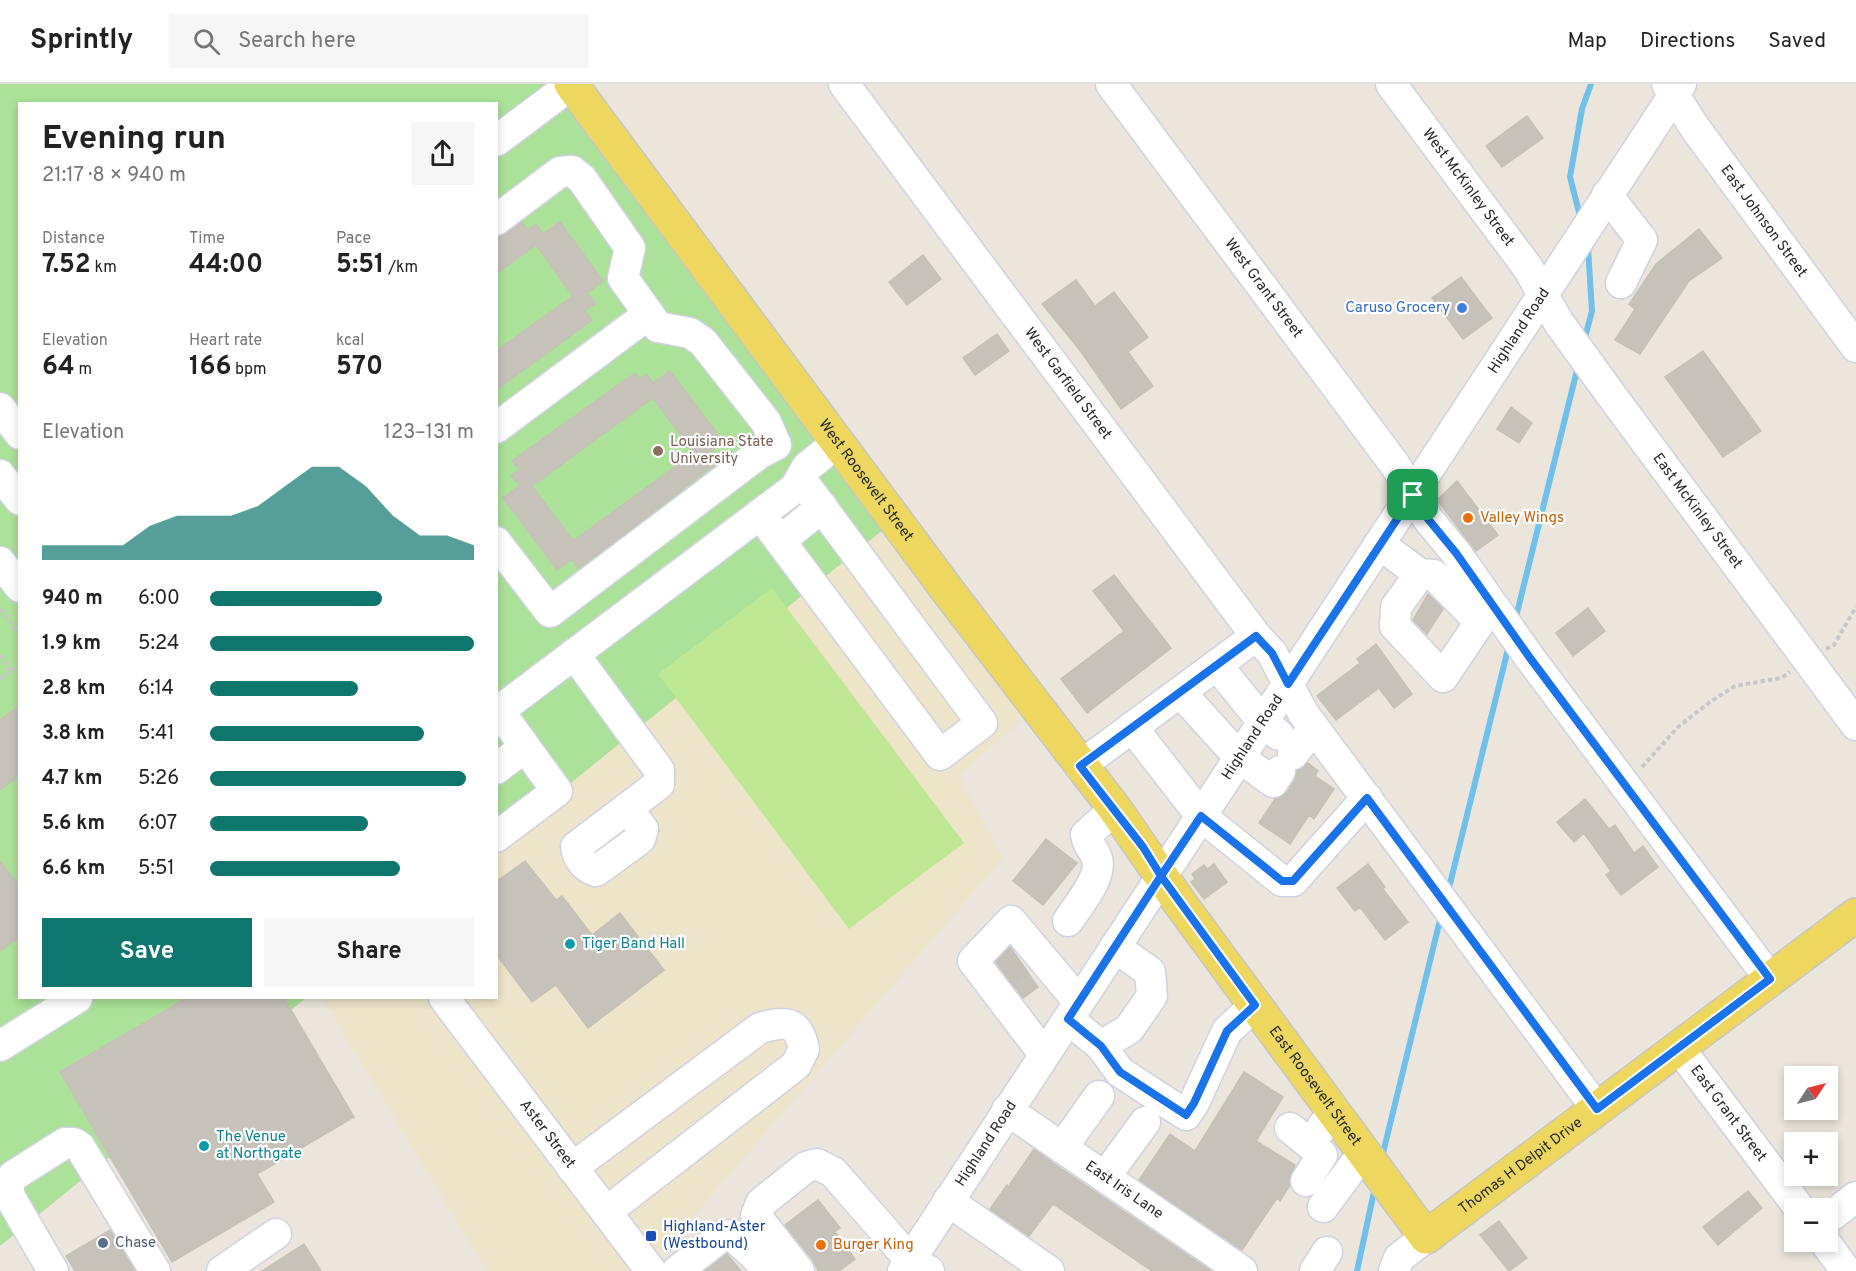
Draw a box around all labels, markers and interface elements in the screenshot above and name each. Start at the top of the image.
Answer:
search box [169,14,589,68]
text: Sprintly [30,23,133,59]
icon: search [190,25,223,58]
text: Search here [238,28,356,55]
text: Map [1567,28,1607,55]
text: Directions [1640,28,1735,55]
text: Saved [1768,28,1826,55]
text: Evening run [42,119,226,161]
button: share [411,122,474,185]
street label: West McKinley Street [1418,125,1518,250]
street label: East Johnson Street [1716,161,1811,281]
text: 21:17 · 8 × 940 m [42,163,186,189]
text: Distance [42,229,105,249]
text: Time [189,229,225,249]
text: Pace [336,229,371,249]
street label: West Grant Street [1220,235,1307,342]
text: 7.52 [42,249,91,282]
text: 44:00 [189,249,263,282]
text: 5:51 [336,249,385,282]
text: km [91,258,117,278]
text: /km [385,258,418,278]
street label: Highland Road [1484,284,1554,377]
place label: Caruso Grocery [1345,299,1450,318]
marker: Caruso Grocery [1455,301,1469,315]
street label: West Garfield Street [1020,324,1116,443]
text: Elevation [42,331,108,351]
text: Heart rate [189,331,262,351]
text: kcal [336,331,364,351]
text: 64 [42,351,75,384]
text: 166 [189,351,231,384]
text: 570 [336,351,383,384]
text: m [75,360,92,380]
text: bpm [231,360,267,380]
street label: West Roosevelt Street [814,416,917,545]
text: Elevation [42,420,124,446]
text: 123–131 m [384,420,474,446]
place label: Louisiana State University [670,433,773,469]
marker: Louisiana State University [651,444,665,458]
street label: East McKinley Street [1648,450,1746,573]
pin [1387,469,1438,520]
icon: arrive [1396,478,1429,511]
place label: Valley Wings [1480,509,1564,528]
marker: Valley Wings [1461,511,1475,525]
text: 940 m [42,586,103,612]
text: 6:00 [138,586,180,612]
text: 1.9 km [42,631,101,657]
text: 5:24 [138,631,179,657]
text: 2.8 km [42,676,105,702]
text: 6:14 [138,676,174,702]
street label: Highland Road [1218,691,1288,784]
text: 3.8 km [42,721,105,747]
text: 5:41 [138,721,175,747]
text: 4.7 km [42,766,102,792]
text: 5:26 [138,766,179,792]
text: 5.6 km [42,811,105,837]
text: 6:07 [138,811,177,837]
text: 6.6 km [42,856,105,882]
text: 5:51 [138,856,175,882]
button: Save [42,918,252,987]
button: Share [264,918,474,987]
place label: Tiger Band Hall [582,935,685,954]
marker: Tiger Band Hall [563,937,577,951]
street label: East Roosevelt Street [1264,1022,1365,1150]
street label: East Grant Street [1686,1062,1771,1165]
north arrow [1784,1066,1838,1120]
map controls [1784,1066,1838,1252]
street label: Aster Street [515,1096,580,1172]
street label: Highland Road [951,1097,1021,1190]
street label: Thomas H Delpit Drive [1455,1113,1587,1219]
place label: The Venue at Northgate [216,1128,302,1164]
button: + [1784,1132,1838,1186]
marker: The Venue at Northgate [197,1139,211,1153]
street label: East Iris Lane [1081,1157,1167,1224]
button: − [1784,1198,1838,1252]
place label: Highland-Aster (Westbound) [663,1218,766,1254]
marker: Highland-Aster (Westbound) [644,1229,658,1243]
place label: Chase [115,1234,156,1253]
marker: Chase [96,1236,110,1250]
place label: Burger King [833,1236,914,1255]
marker: Burger King [814,1238,828,1252]

